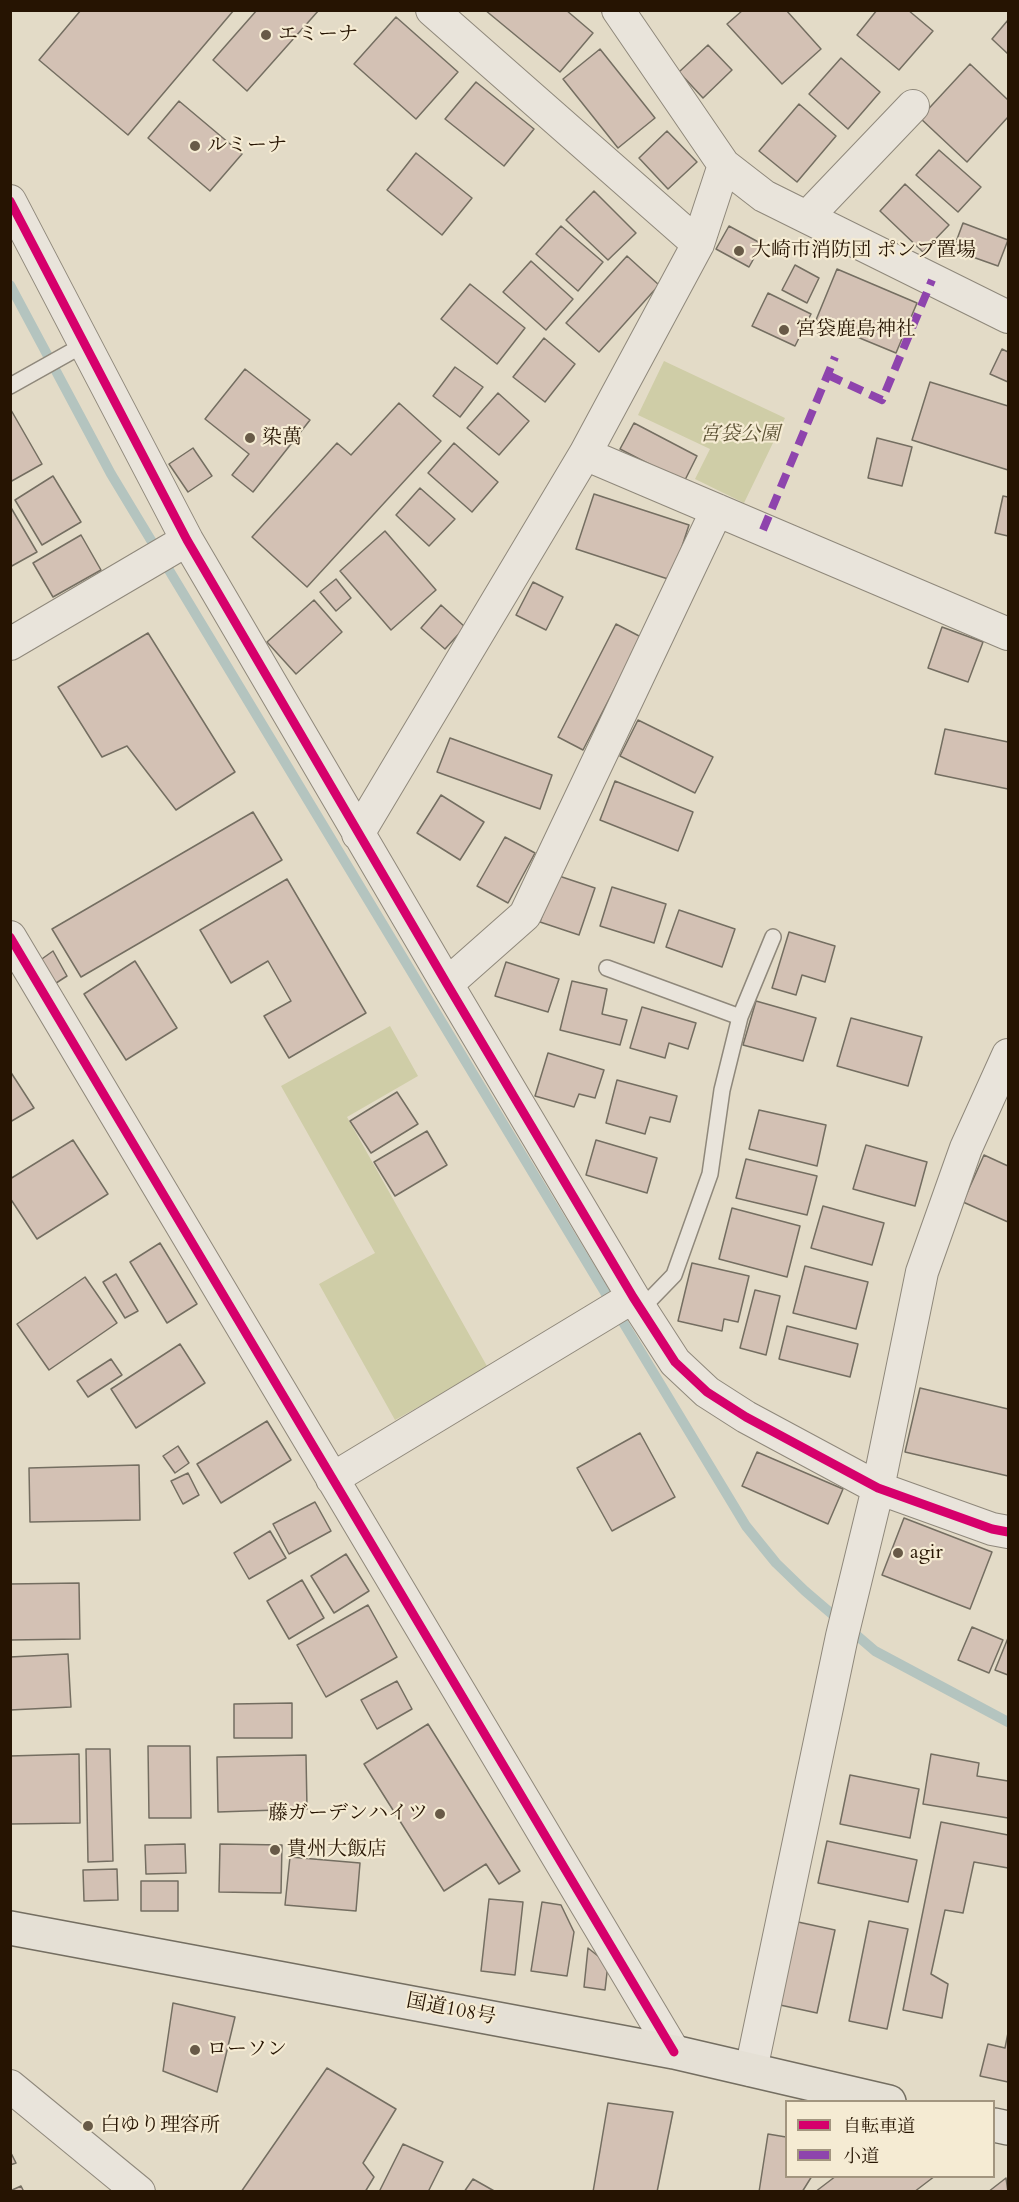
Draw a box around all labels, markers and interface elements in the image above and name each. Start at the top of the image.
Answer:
place label: エミーナ [278,23,358,47]
marker: エミーナ [259,28,273,42]
place label: ルミーナ [207,134,287,158]
marker: ルミーナ [188,139,202,153]
place label: 大崎市消防団 ポンプ置場 [751,239,976,263]
marker: 大崎市消防団 ポンプ置場 [732,244,746,258]
place label: 宮袋鹿島神社 [796,318,916,342]
marker: 宮袋鹿島神社 [777,323,791,337]
park label: 宮袋公園 [700,423,780,447]
place label: 染萬 [262,426,302,450]
marker: 染萬 [243,431,257,445]
place label: agir [910,1541,943,1565]
marker: agir [891,1546,905,1560]
place label: 藤ガーデンハイツ [268,1802,428,1826]
marker: 藤ガーデンハイツ [433,1807,447,1821]
place label: 貴州大飯店 [287,1838,387,1862]
marker: 貴州大飯店 [268,1843,282,1857]
street label: 国道108号 [404,1990,498,2030]
place label: ローソン [207,2038,287,2062]
marker: ローソン [188,2043,202,2057]
legend [785,2100,995,2178]
place label: 白ゆり理容所 [100,2114,220,2138]
text: 自転車道 [843,2114,915,2139]
marker: 白ゆり理容所 [81,2119,95,2133]
text: 小道 [843,2144,879,2169]

